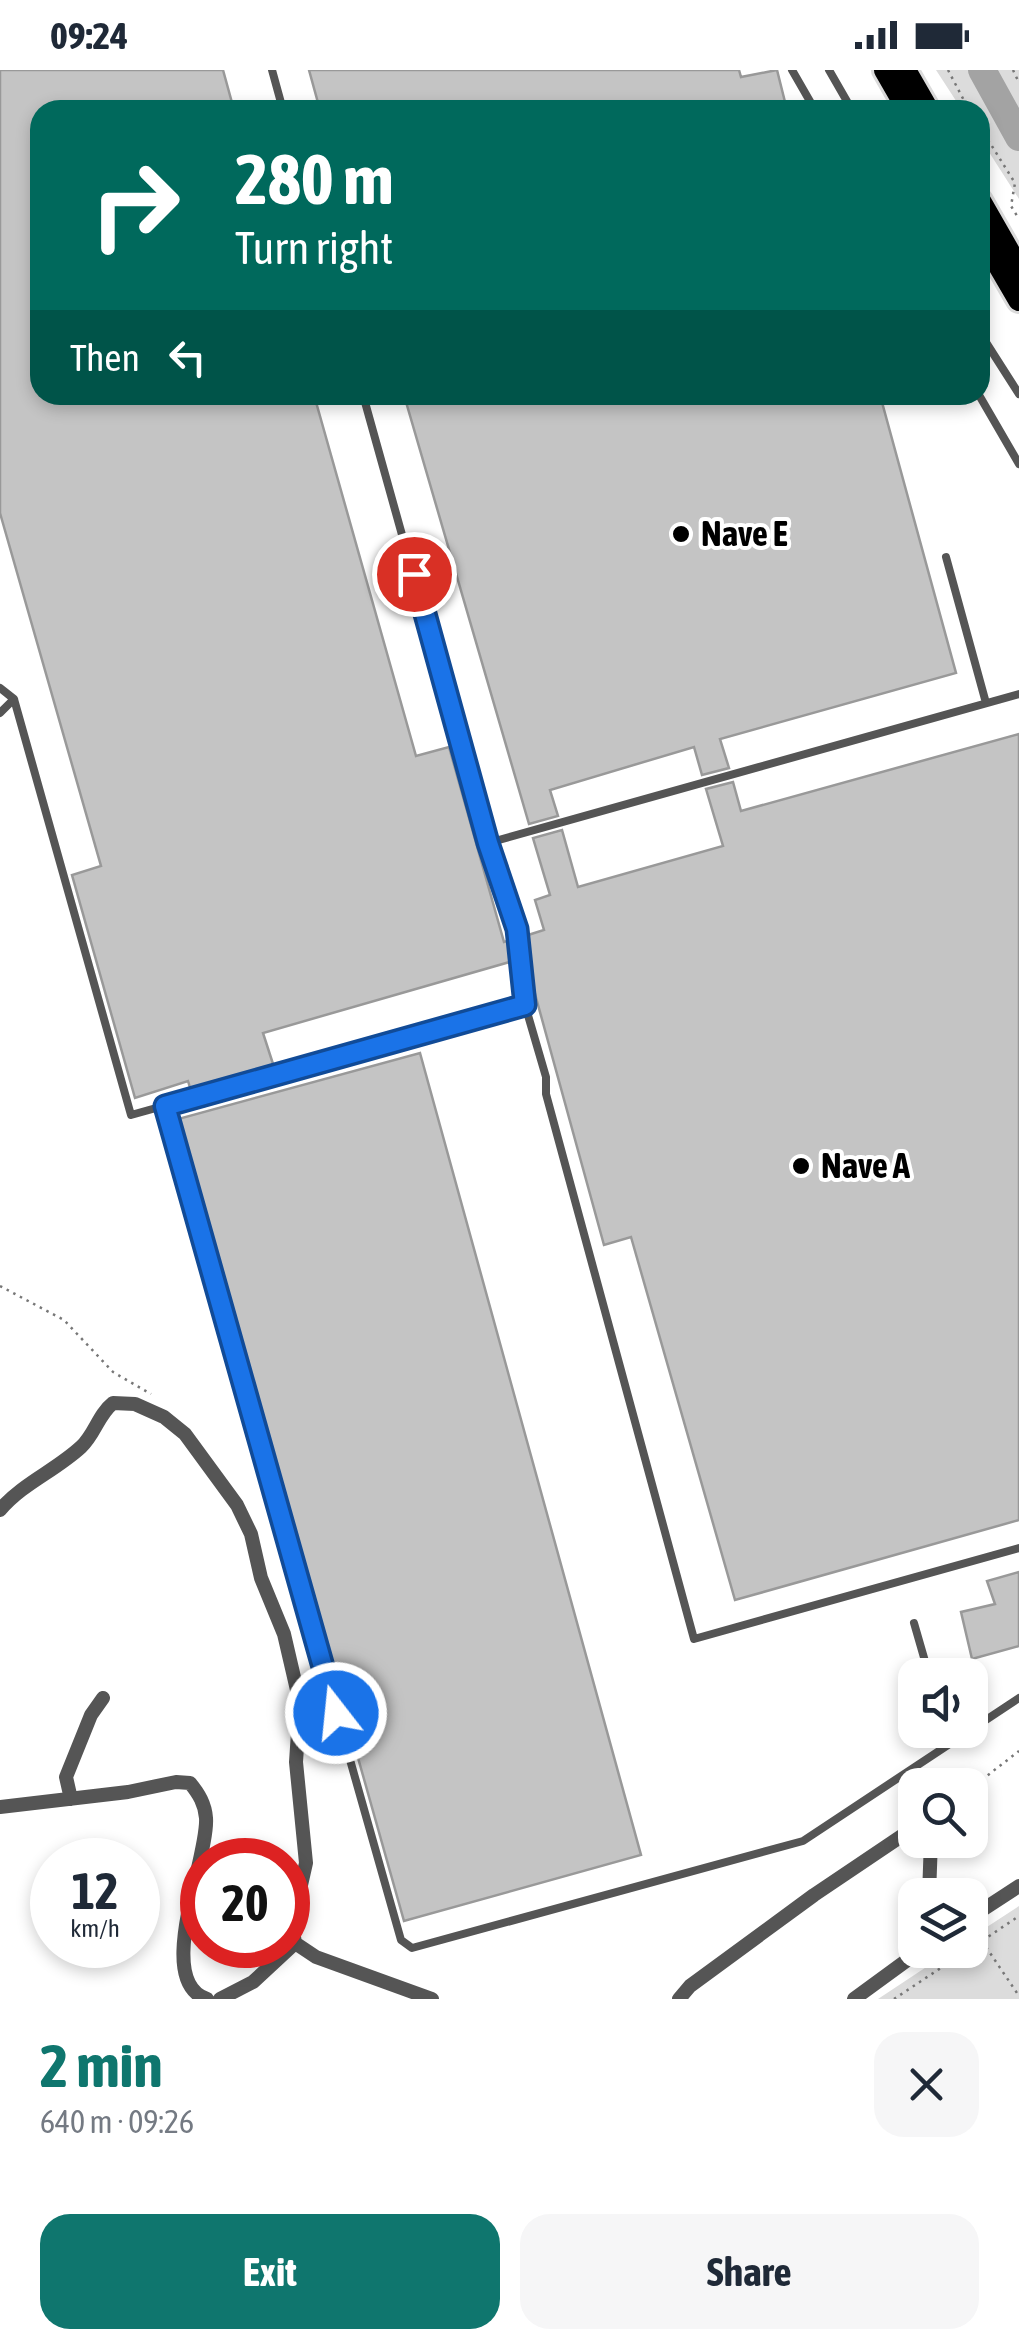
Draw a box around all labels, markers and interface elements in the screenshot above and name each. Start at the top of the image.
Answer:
text: 09:24 [50,14,128,57]
text: 280 m [235,139,394,219]
icon: right [70,140,200,270]
text: Turn right [235,222,393,274]
icon: left [160,330,215,385]
text: Then [70,336,140,379]
place label: Nave E [701,513,788,553]
marker: Nave E [670,523,692,545]
pin [372,532,457,617]
icon: arrive [387,547,442,602]
place label: Nave A [821,1145,911,1185]
marker: Nave A [790,1155,812,1177]
map controls [898,1658,988,1968]
button: sound [898,1658,988,1748]
position arrow [284,1661,388,1765]
button: search [898,1768,988,1858]
speed limit sign: 20 [180,1838,310,1968]
text: 12 [71,1862,118,1920]
button: layers [898,1878,988,1968]
text: km/h [70,1914,120,1942]
text: 2 min [40,2031,163,2100]
button: close [874,2032,979,2137]
text: 640 m · 09:26 [40,2103,194,2140]
button: Exit [40,2214,500,2329]
button: Share [520,2214,979,2329]

